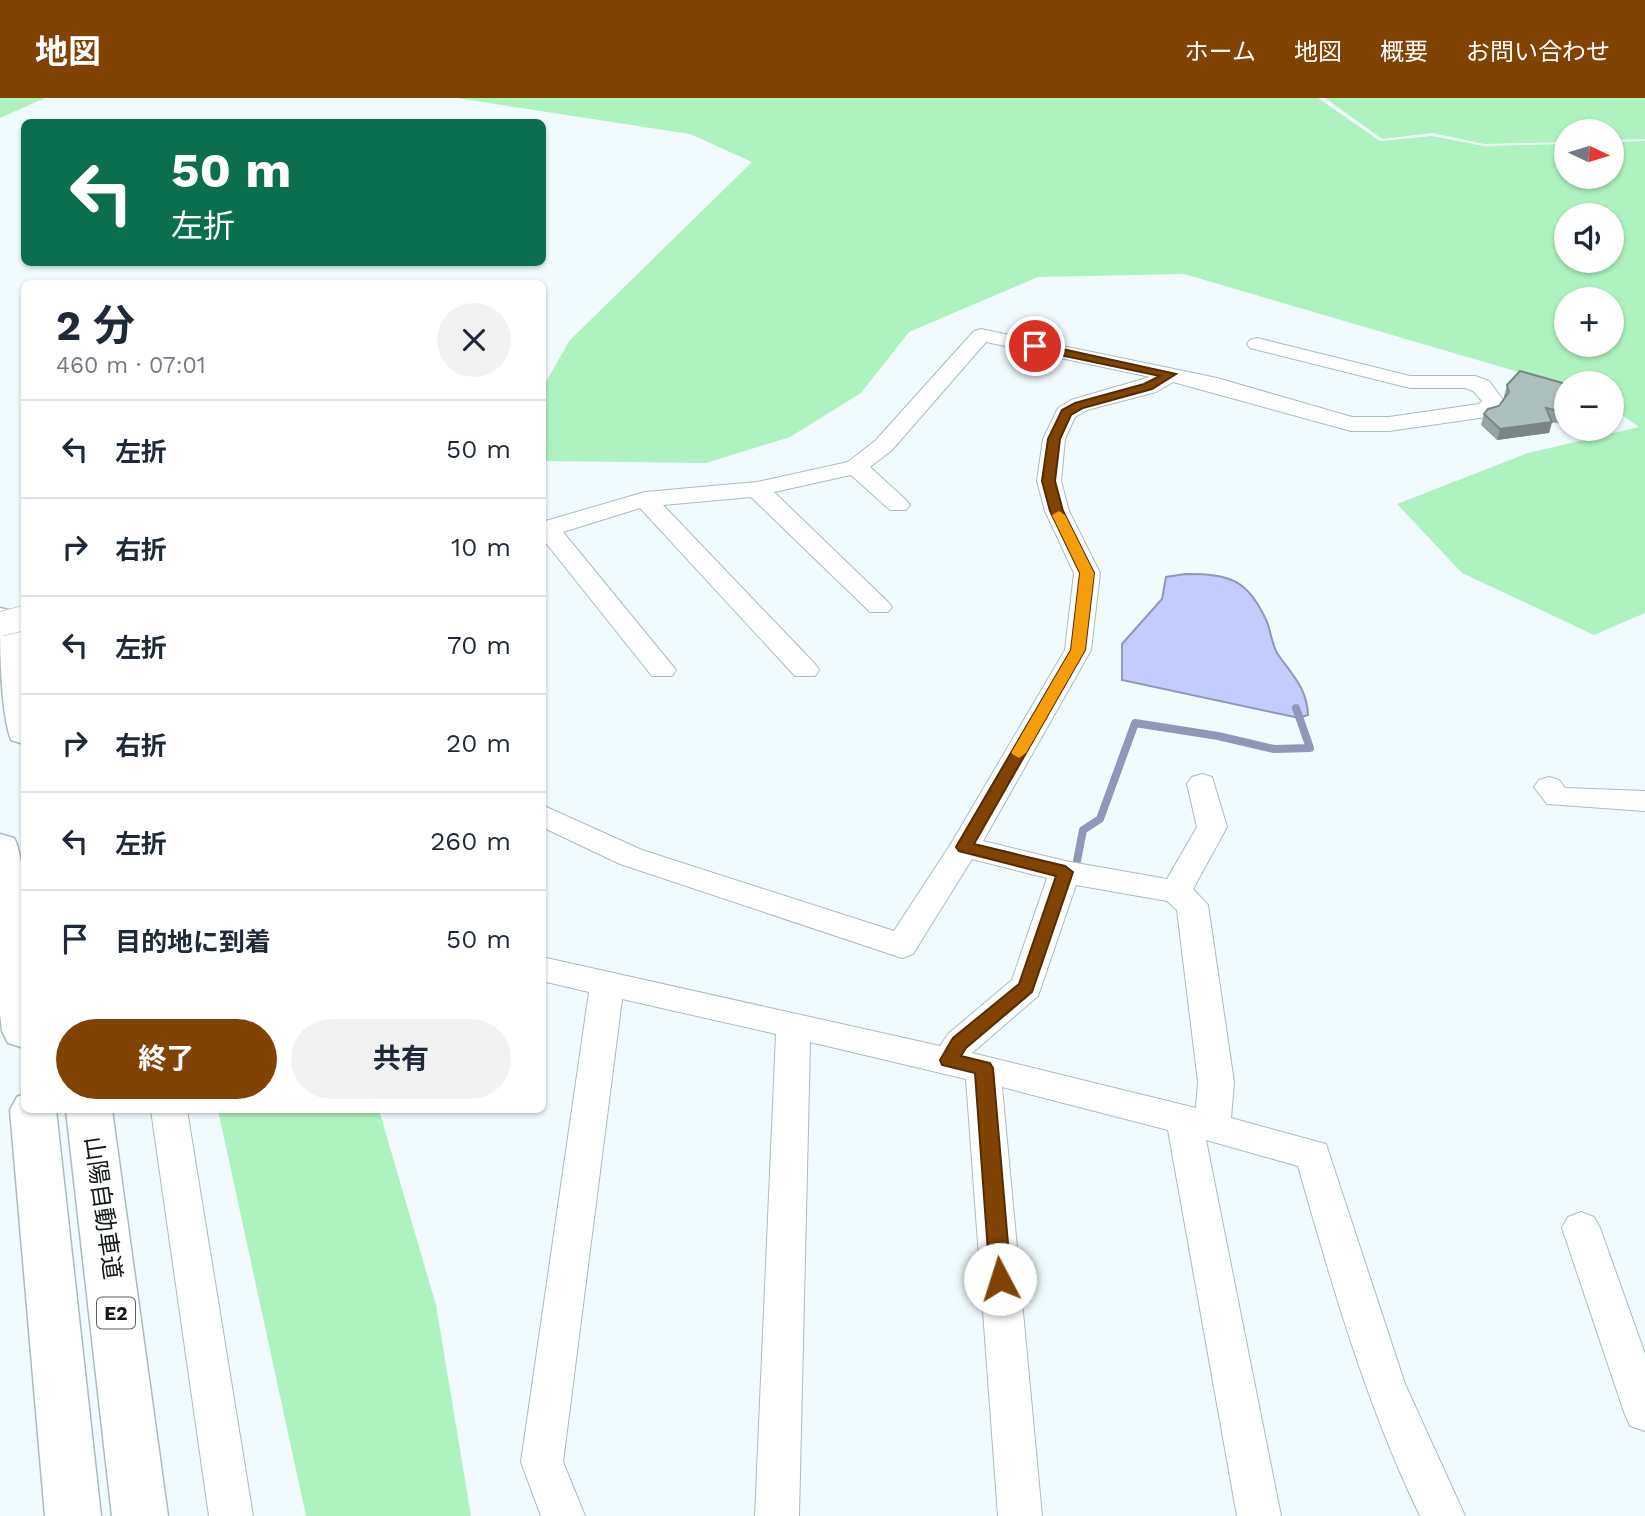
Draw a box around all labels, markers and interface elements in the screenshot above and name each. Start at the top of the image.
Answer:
text: 地図 [35,32,101,71]
text: ホーム [1185,38,1256,66]
text: 地図 [1294,38,1342,66]
text: 概要 [1380,38,1428,66]
text: お問い合わせ [1466,38,1610,66]
north arrow [1554,119,1624,189]
map controls [1554,119,1624,441]
text: 50 m [171,141,291,199]
icon: left [56,147,147,238]
button: sound [1554,203,1624,273]
text: 左折 [171,207,235,245]
button: + [1554,287,1624,357]
text: 2 分 [56,301,135,350]
button: close [437,303,511,377]
pin [1005,316,1065,376]
icon: arrive [1016,327,1054,365]
text: 460 m · 07:01 [56,352,206,379]
button: − [1554,371,1624,441]
icon: left [56,430,94,468]
text: 50 m [446,434,511,464]
text: 左折 [115,437,167,467]
icon: right [56,528,94,566]
text: 10 m [451,532,511,562]
text: 右折 [115,535,167,565]
icon: left [56,626,94,664]
text: 70 m [447,630,511,660]
text: 左折 [115,633,167,663]
icon: right [56,724,94,762]
text: 20 m [446,728,511,758]
text: 右折 [115,731,167,761]
icon: left [56,822,94,860]
text: 260 m [430,826,511,856]
text: 左折 [115,829,167,859]
icon: arrive [56,920,94,958]
text: 50 m [446,924,511,954]
text: 目的地に到着 [115,927,271,957]
button: 終了 [56,1019,277,1099]
button: 共有 [291,1019,511,1099]
street label: 山陽自動車道 [79,1135,127,1281]
position arrow [963,1242,1037,1316]
road number: E2 [97,1298,135,1329]

